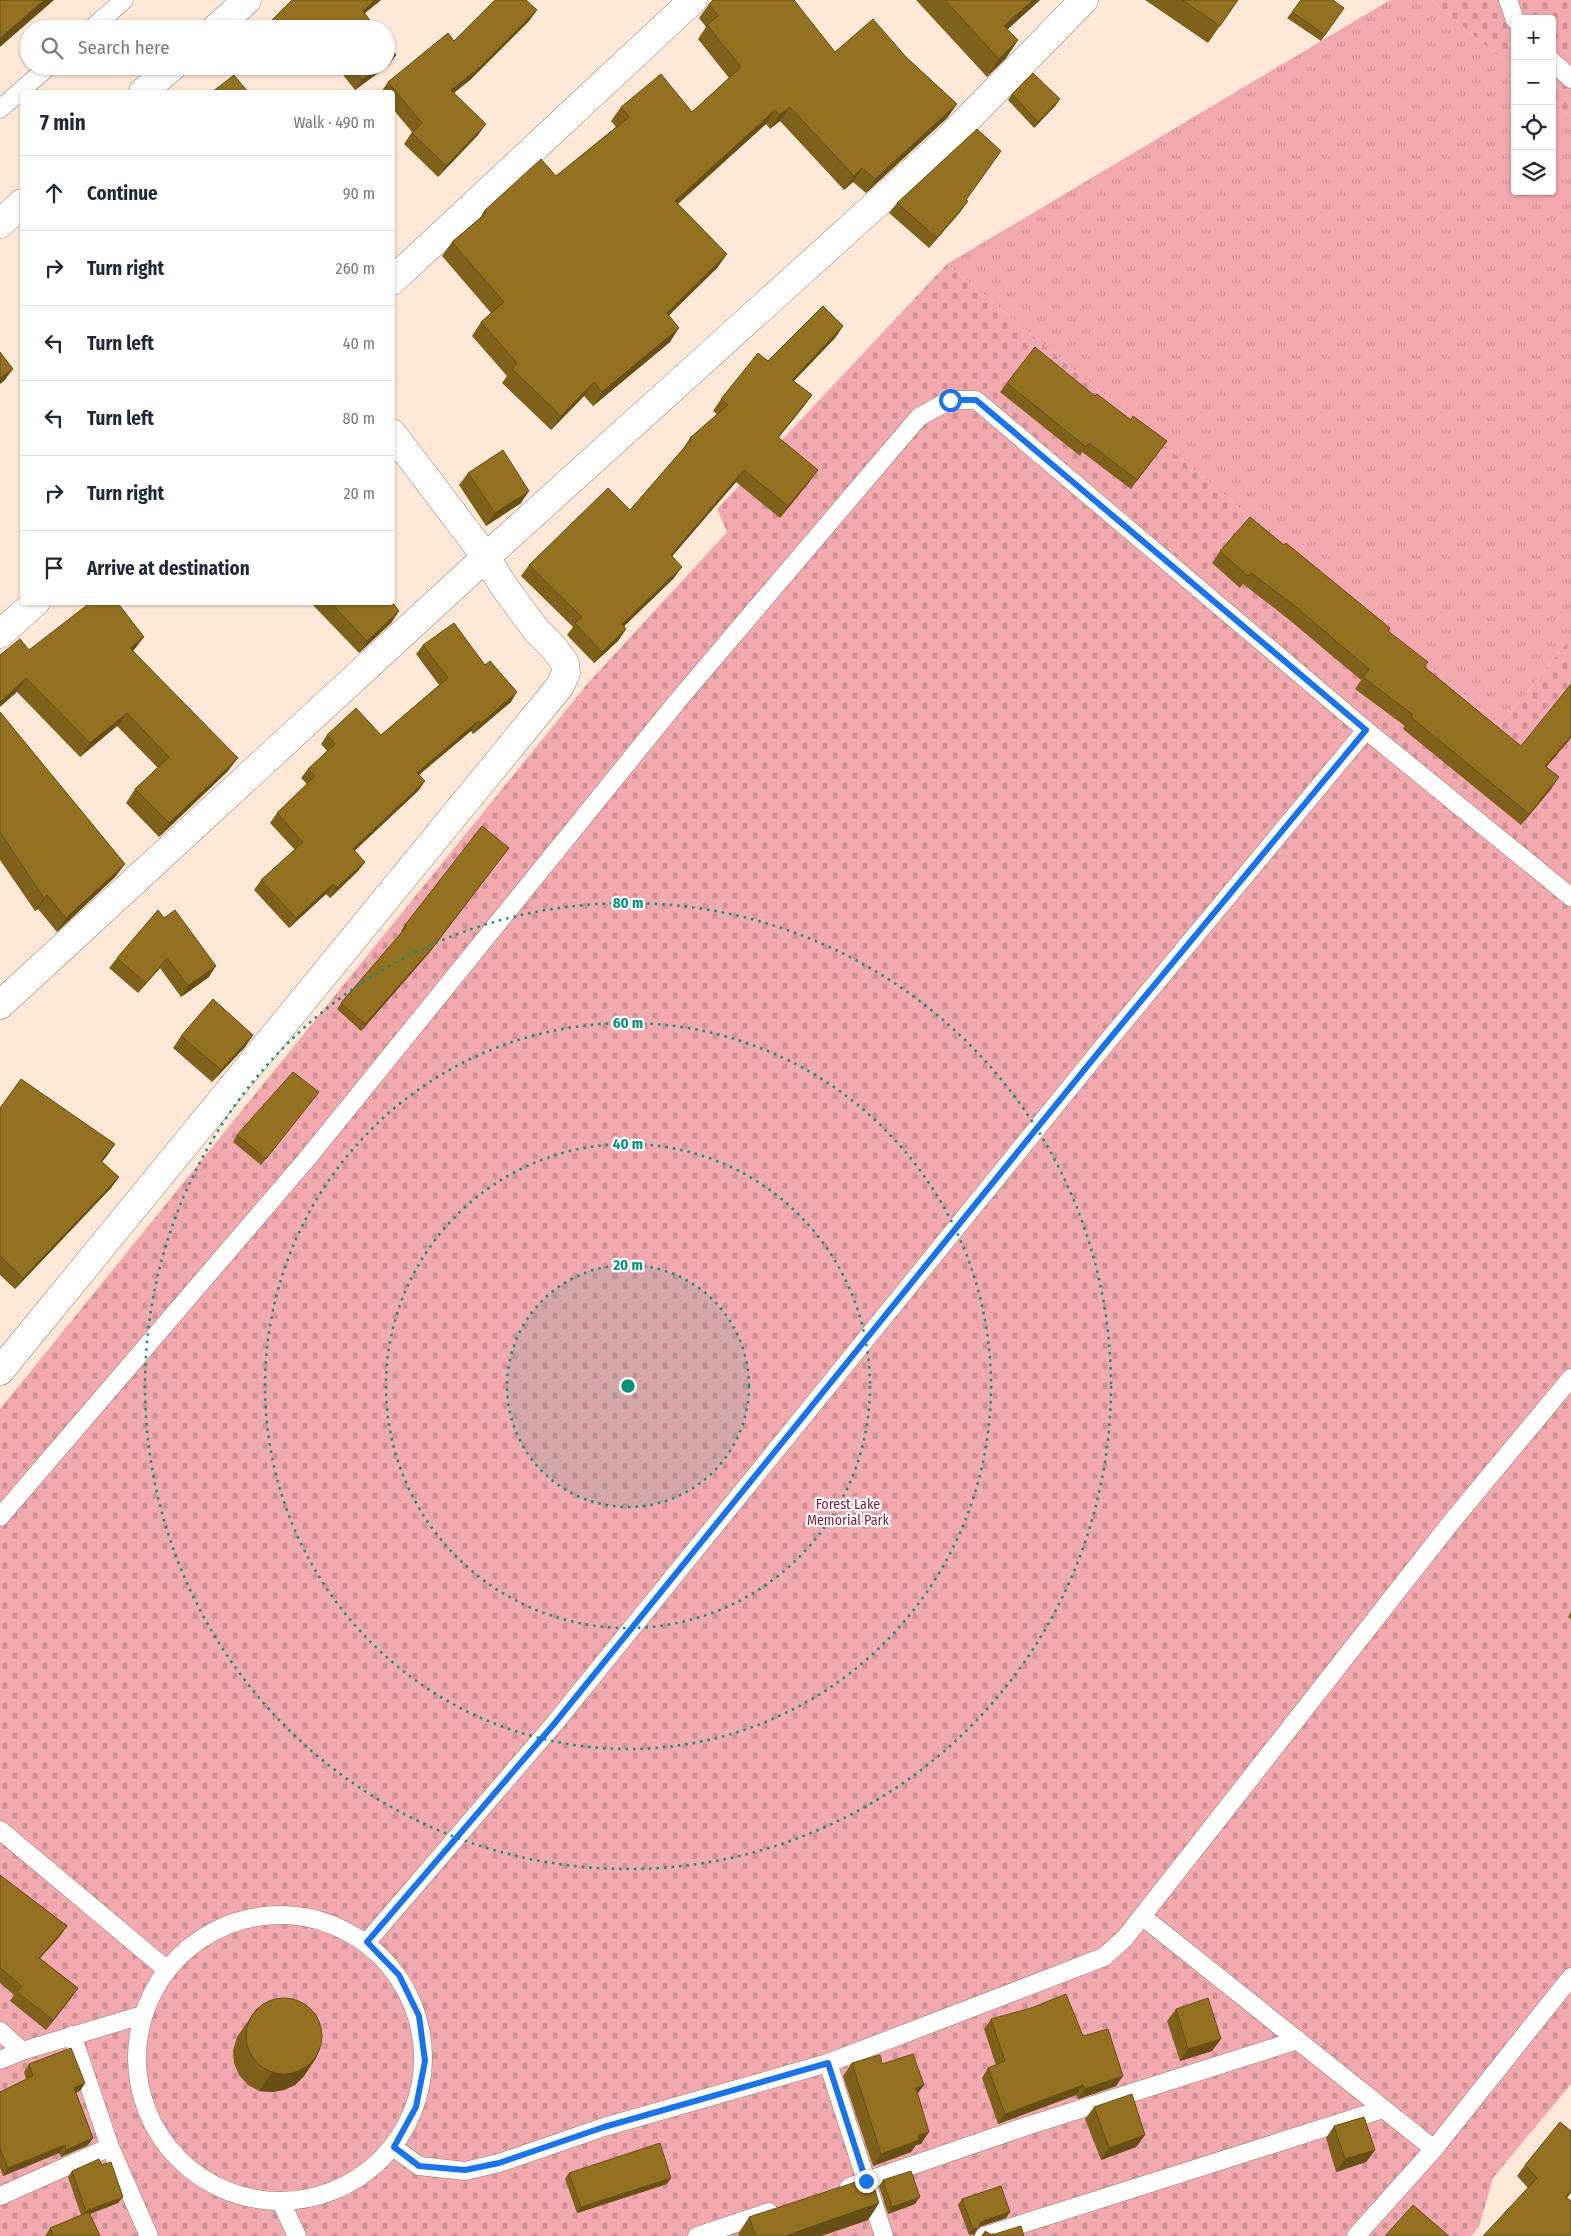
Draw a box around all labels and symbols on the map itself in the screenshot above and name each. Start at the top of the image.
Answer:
route start [939,389,962,412]
text: 80 m [613,894,643,912]
text: 60 m [613,1014,643,1032]
text: 40 m [613,1135,643,1153]
text: 20 m [612,1256,643,1274]
centre of rings [619,1377,637,1395]
park label: Forest Lake Memorial Park [807,1496,889,1529]
route end [855,2170,878,2193]

